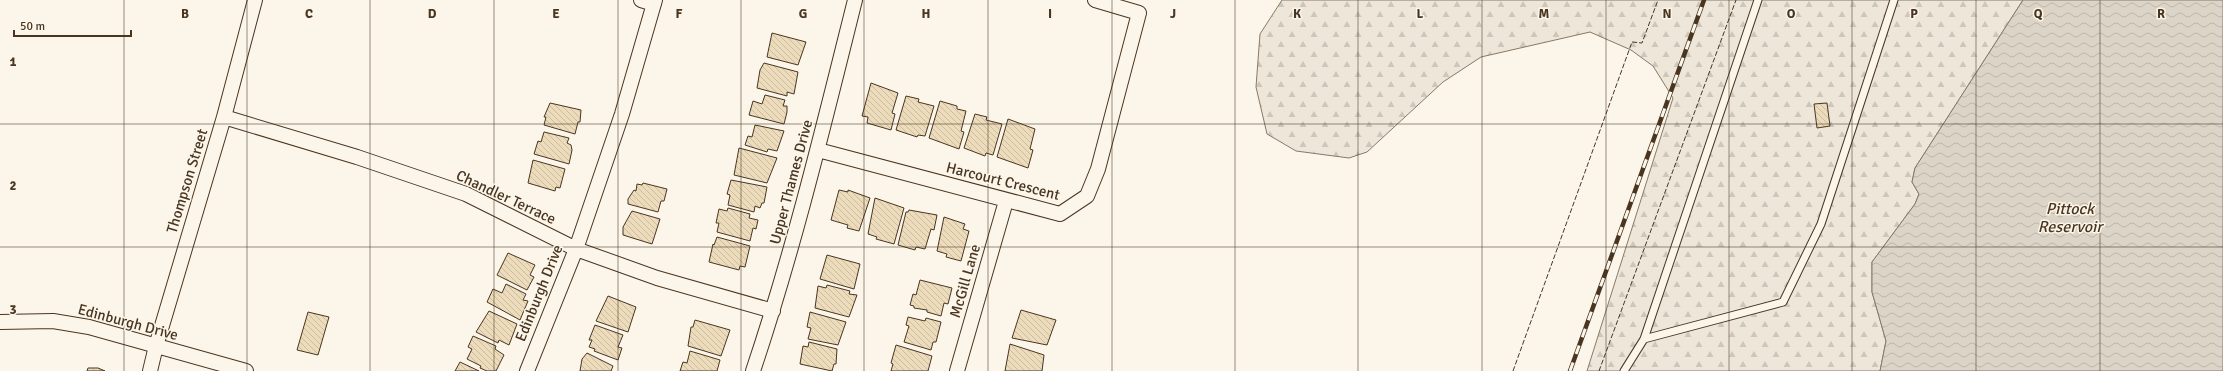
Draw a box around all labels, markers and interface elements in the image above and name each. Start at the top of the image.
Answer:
text: B [181,6,189,22]
text: C [305,6,313,22]
text: D [428,6,437,22]
text: E [552,6,560,22]
text: F [676,6,683,22]
text: G [799,6,807,22]
text: H [922,6,930,22]
text: I [1048,6,1052,22]
text: J [1170,6,1176,22]
text: K [1293,6,1301,22]
text: L [1417,6,1424,22]
text: M [1539,6,1550,22]
text: N [1662,6,1672,22]
text: O [1787,6,1796,22]
text: P [1910,6,1918,22]
text: Q [2034,6,2043,22]
text: R [2157,6,2165,22]
scale bar [14,12,131,38]
text: 50 m [20,19,45,34]
text: 1 [9,54,17,70]
street label: Upper Thames Drive [766,118,816,246]
street label: Thompson Street [163,127,211,235]
street label: Harcourt Crescent [944,158,1062,204]
street label: Chandler Terrace [453,166,559,228]
text: 2 [9,178,17,194]
water label: Pittock Reservoir [2038,199,2104,237]
street label: Edinburgh Drive [511,242,567,344]
street label: McGill Lane [946,242,984,320]
street label: Edinburgh Drive [76,300,180,344]
text: 3 [9,302,17,318]

